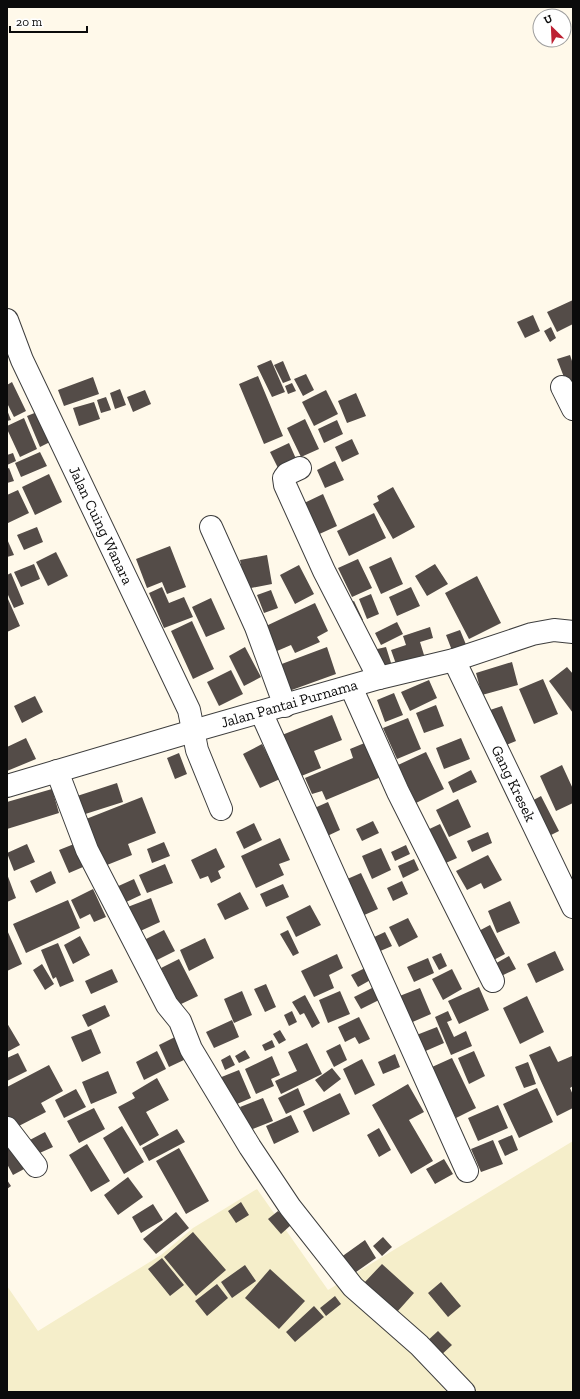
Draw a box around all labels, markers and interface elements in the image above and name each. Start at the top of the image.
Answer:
scale bar [10,8,87,34]
north arrow [532,8,572,48]
text: U [542,12,554,27]
text: 20 m [16,15,43,29]
street label: Jalan Cuing Wanara [65,463,137,588]
street label: Jalan Pantai Purnama [219,676,360,732]
street label: Gang Kresek [487,742,540,825]

